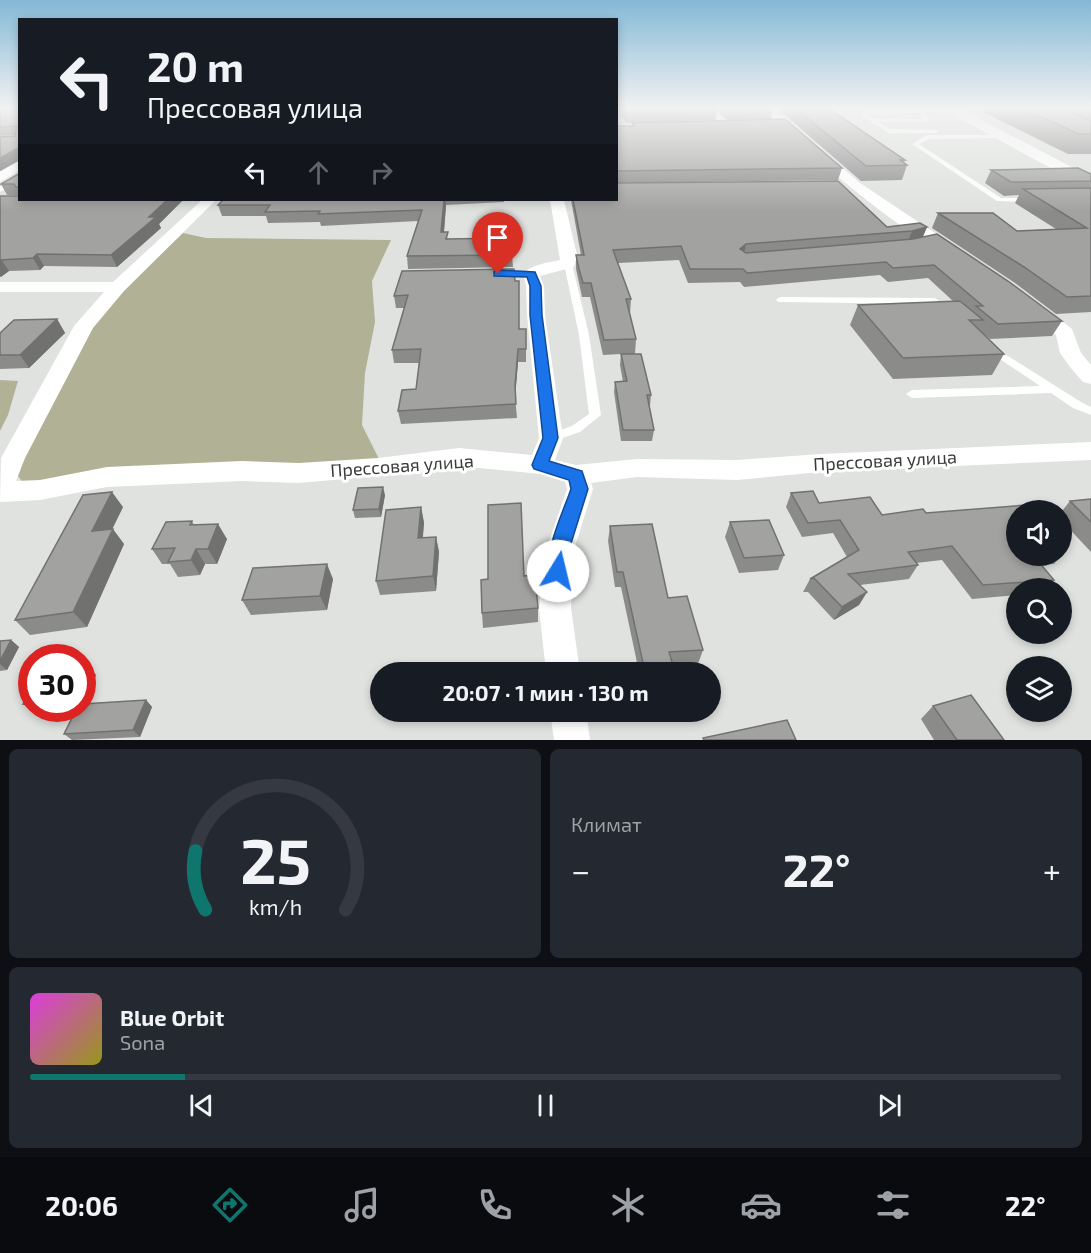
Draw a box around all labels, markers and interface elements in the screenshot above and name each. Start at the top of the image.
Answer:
text: 20 m [147,40,244,90]
icon: left [48,42,126,120]
text: Прессовая улица [147,91,363,123]
icon: left [239,156,272,189]
icon: ahead [302,156,335,189]
icon: right [365,156,398,189]
pin [472,212,523,274]
icon: arrive [481,221,514,254]
street label: Прессовая улица [813,445,957,475]
street label: Прессовая улица [329,449,475,481]
map controls [1006,500,1072,722]
button: sound [1006,500,1072,566]
position arrow [526,539,590,603]
button: search [1006,578,1072,644]
speed limit sign: 30 [18,644,96,722]
button: layers [1006,656,1072,722]
text: 20:07 · 1 мин · 130 m [442,679,649,705]
text: Климат [571,812,642,836]
text: 25 [240,822,310,897]
text: 22° [783,842,850,896]
text: − [571,850,590,890]
text: + [1043,850,1061,890]
text: km/h [248,895,302,920]
text: Blue Orbit [120,1004,224,1030]
text: Sona [120,1030,165,1054]
icon: previous [185,1089,218,1122]
icon: pause [529,1089,562,1122]
icon: next [873,1089,906,1122]
icon: directions [209,1184,251,1226]
icon: music [341,1184,383,1226]
icon: phone [474,1184,516,1226]
icon: climate [607,1184,649,1226]
icon: car [740,1184,782,1226]
icon: filters [872,1184,914,1226]
text: 20:06 [45,1189,118,1221]
text: 22° [1005,1189,1046,1221]

